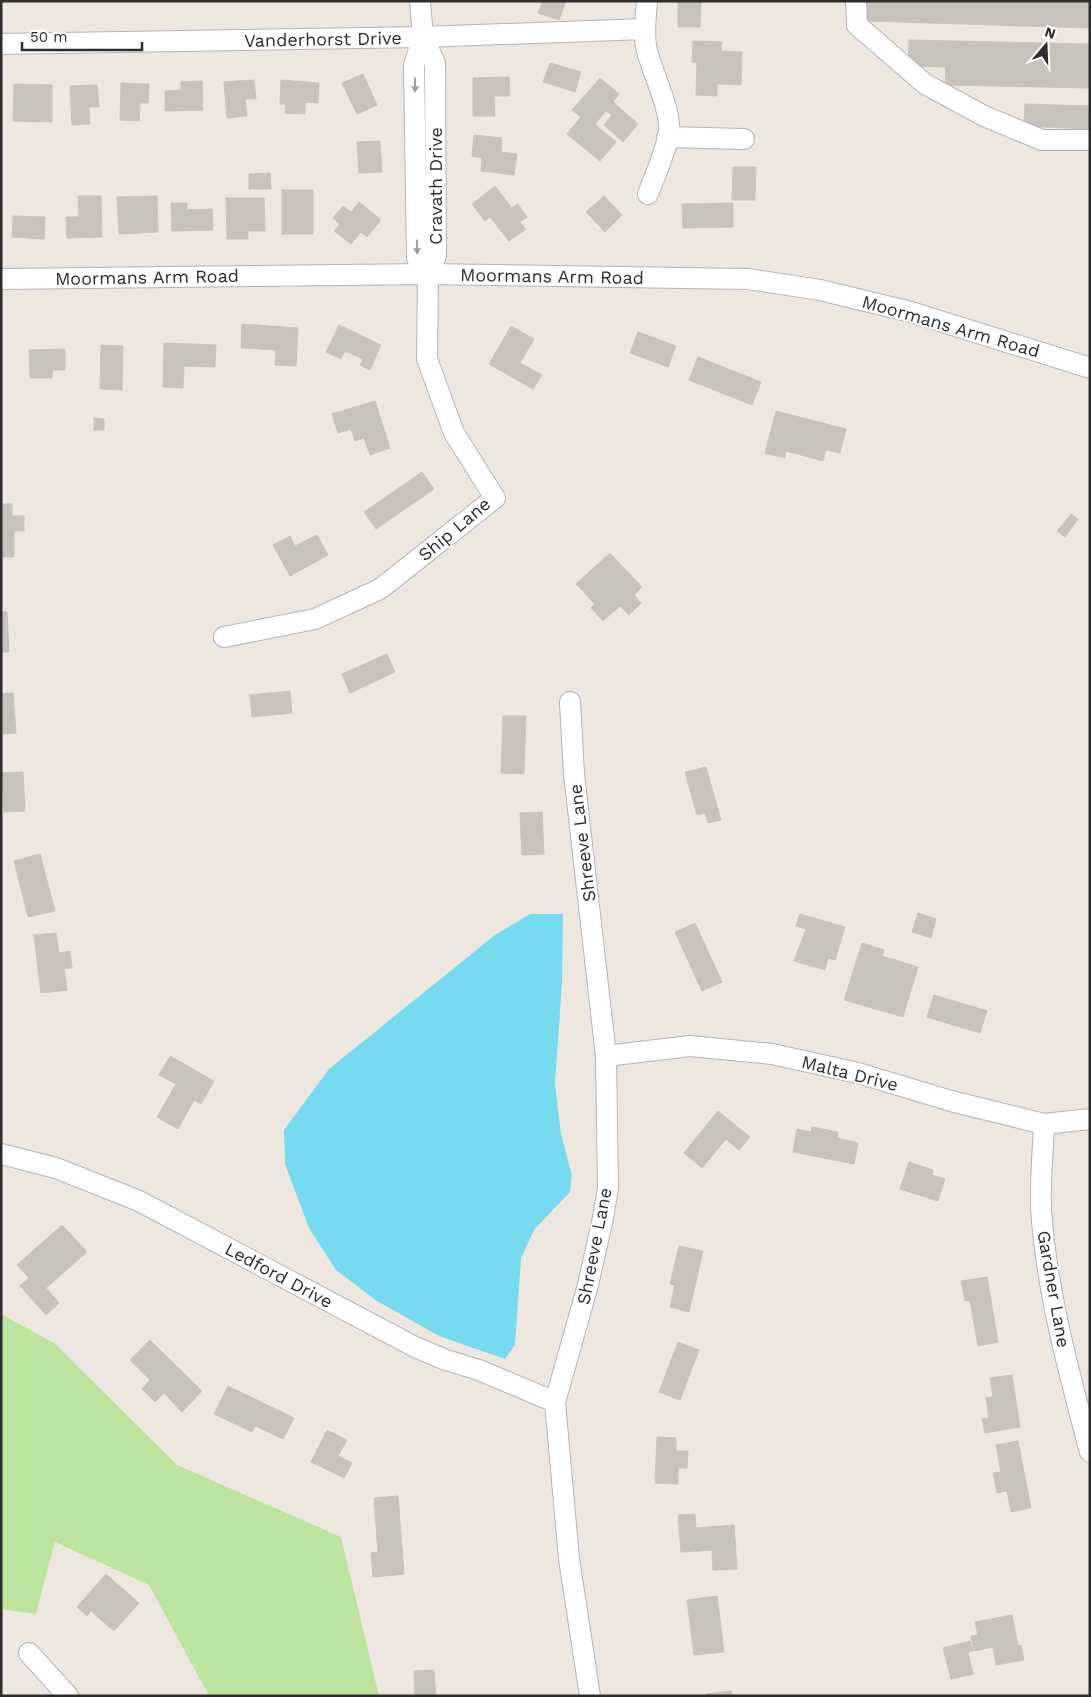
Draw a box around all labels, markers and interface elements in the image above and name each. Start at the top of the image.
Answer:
scale bar [22,20,142,52]
north arrow [1021,20,1071,70]
text: N [1043,23,1058,42]
street label: Vanderhorst Drive [244,27,402,51]
text: 50 m [30,28,67,46]
one-way arrow [411,77,419,93]
street label: Cravath Drive [425,127,446,245]
one-way arrow [413,239,421,255]
street label: Moormans Arm Road [460,264,644,288]
street label: Moormans Arm Road [55,265,239,289]
street label: Moormans Arm Road [860,291,1042,361]
street label: Ship Lane [414,493,494,565]
street label: Shreeve Lane [564,783,600,903]
street label: Malta Drive [800,1051,900,1095]
street label: Shreeve Lane [572,1186,616,1306]
street label: Gardner Lane [1033,1229,1075,1349]
street label: Ledford Drive [222,1238,336,1312]

